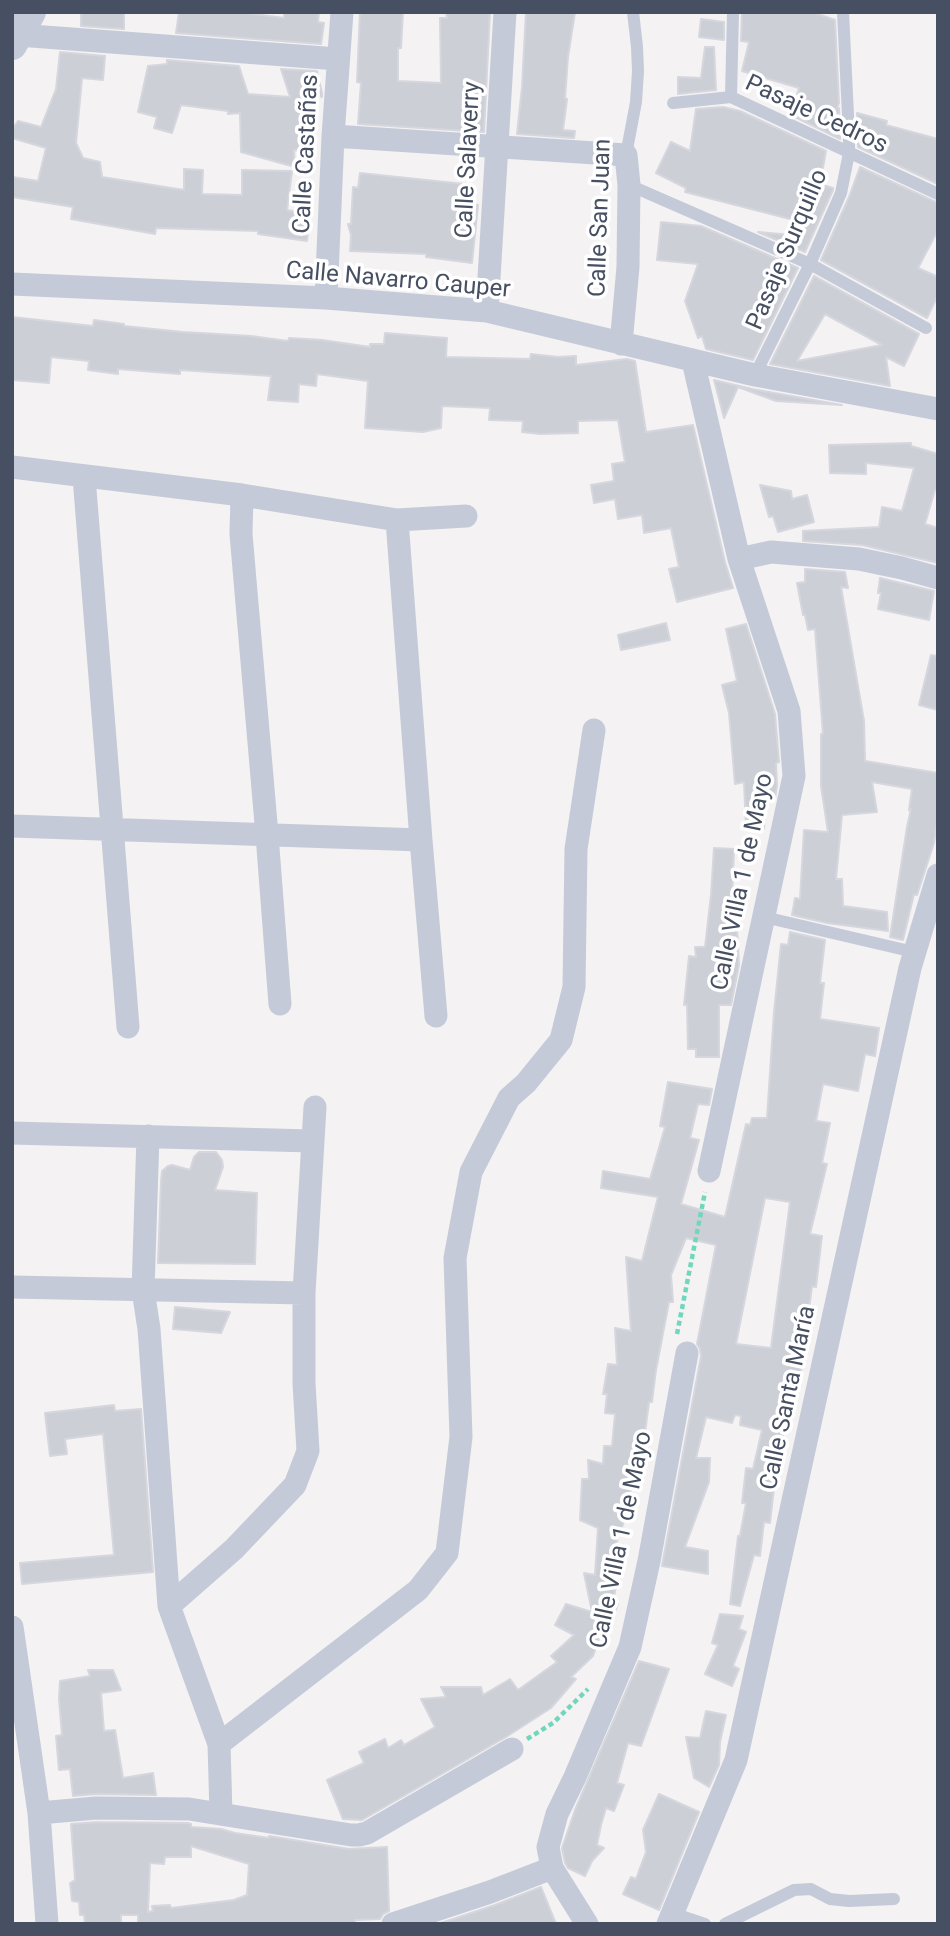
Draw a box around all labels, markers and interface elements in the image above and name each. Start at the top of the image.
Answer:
street label: Pasaje Cedros [740,69,892,161]
street label: Calle Castañas [288,74,326,234]
street label: Calle Salaverry [451,81,487,239]
street label: Calle San Juan [584,138,618,298]
street label: Pasaje Surquillo [741,165,835,335]
street label: Calle Navarro Cauper [284,257,512,305]
street label: Calle Villa 1 de Mayo [706,771,780,993]
street label: Calle Santa María [755,1303,823,1493]
street label: Calle Villa 1 de Mayo [585,1429,659,1651]

